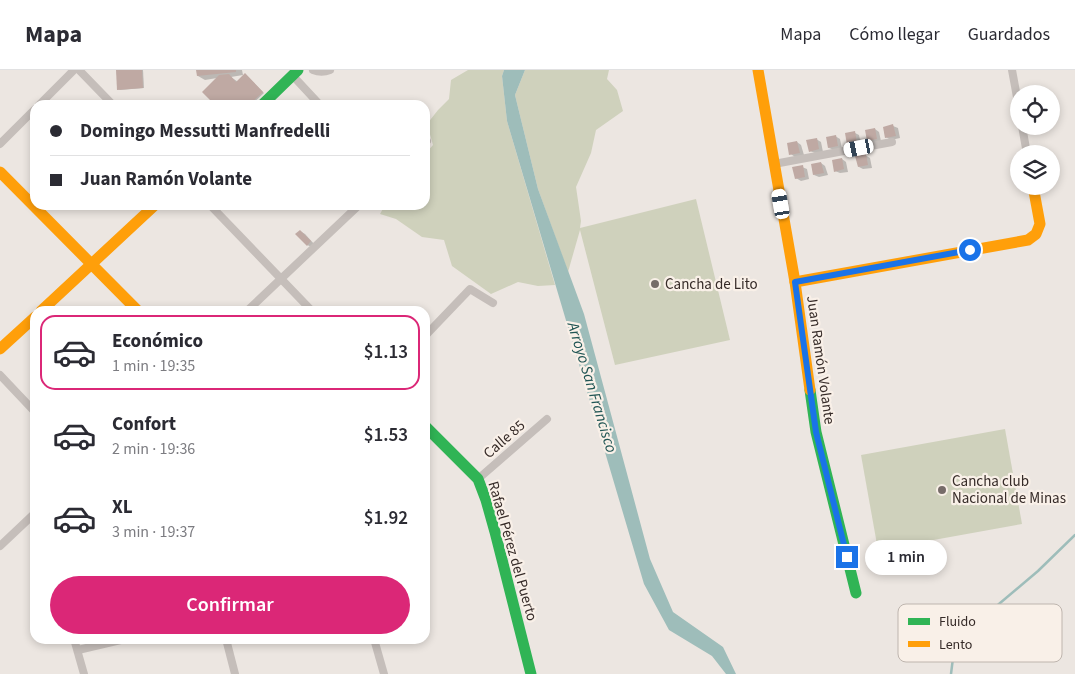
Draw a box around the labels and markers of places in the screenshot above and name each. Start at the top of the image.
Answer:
place label: Cancha de Lito [665,274,758,295]
marker: Cancha de Lito [649,278,661,290]
place label: Cancha club Nacional de Minas [952,471,1066,509]
marker: Cancha club Nacional de Minas [936,484,948,496]

